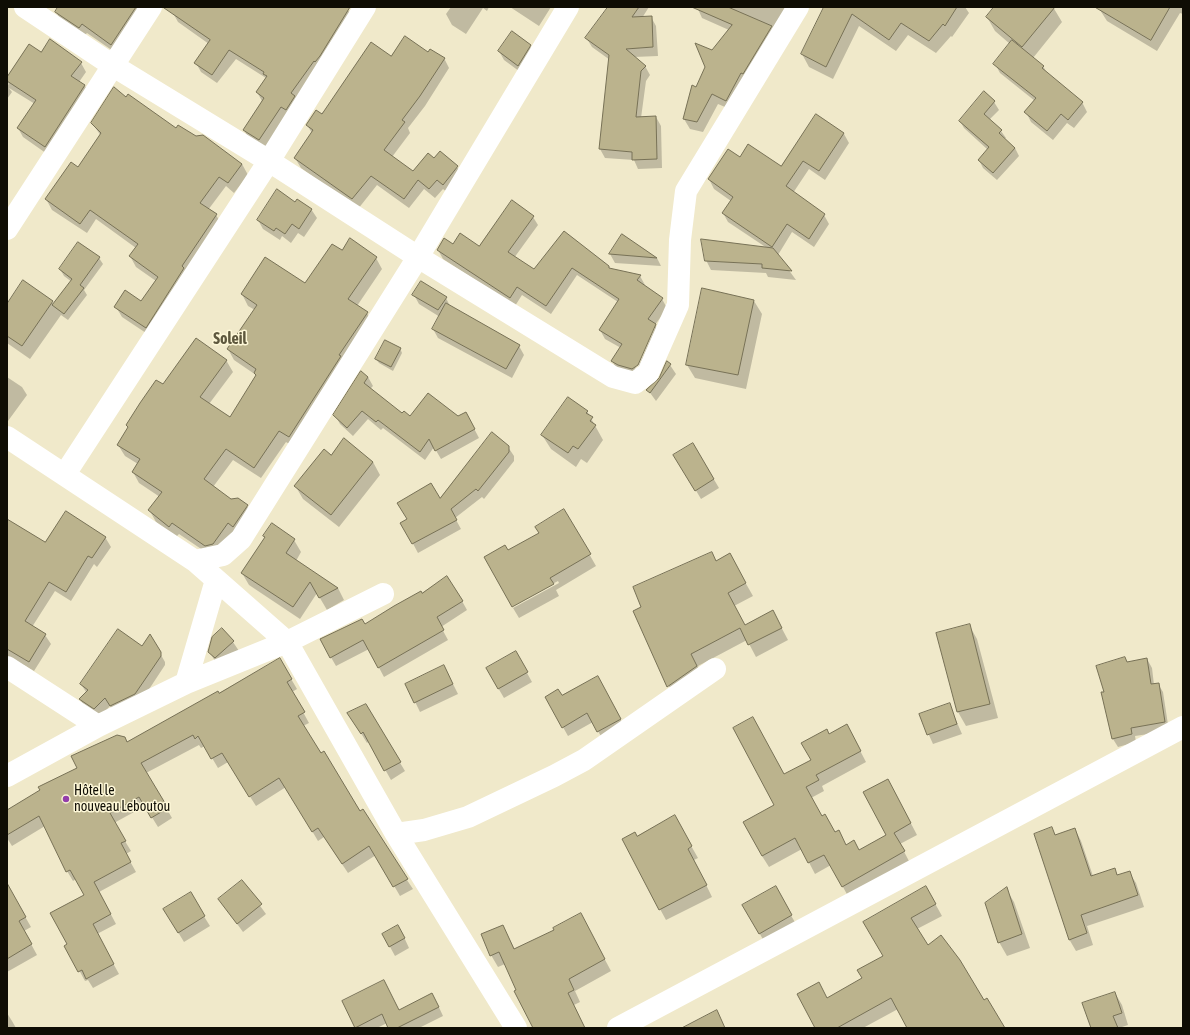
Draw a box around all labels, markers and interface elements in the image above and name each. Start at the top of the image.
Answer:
district label: Soleil [213,329,247,349]
place label: Hôtel le nouveau Leboutou [74,783,170,816]
marker: Hôtel le nouveau Leboutou [61,794,71,804]

